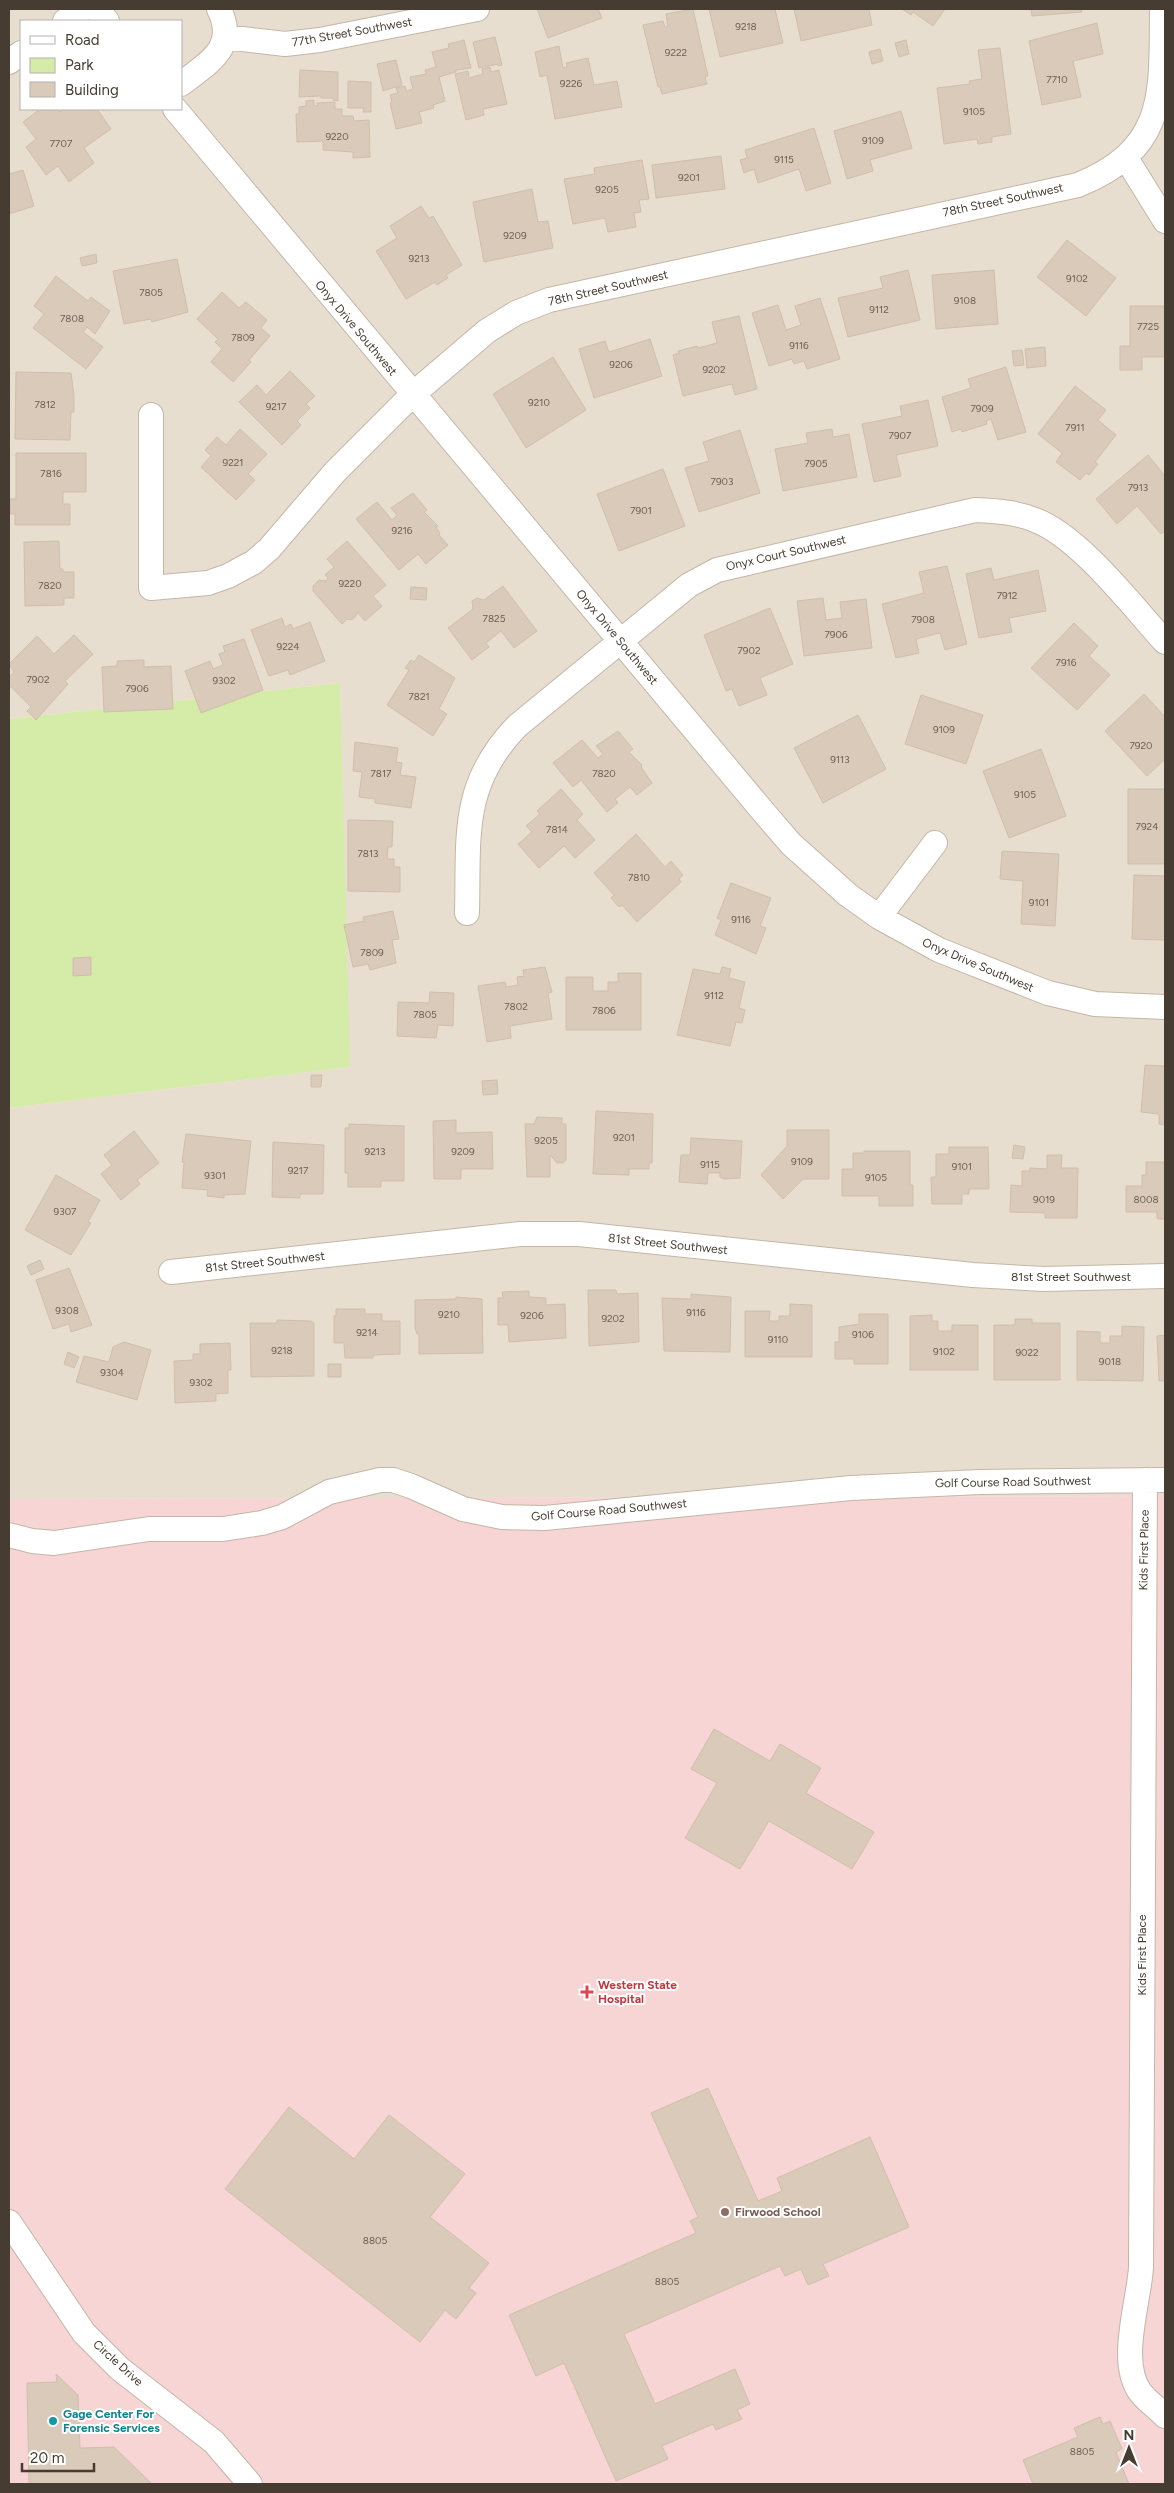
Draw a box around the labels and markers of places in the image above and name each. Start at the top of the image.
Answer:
place label: Western State Hospital [598,1978,677,2006]
marker: Western State Hospital [580,1985,594,1999]
place label: Firwood School [735,2205,821,2219]
marker: Firwood School [719,2206,731,2218]
place label: Gage Center For Forensic Services [63,2407,160,2435]
marker: Gage Center For Forensic Services [47,2415,59,2427]

